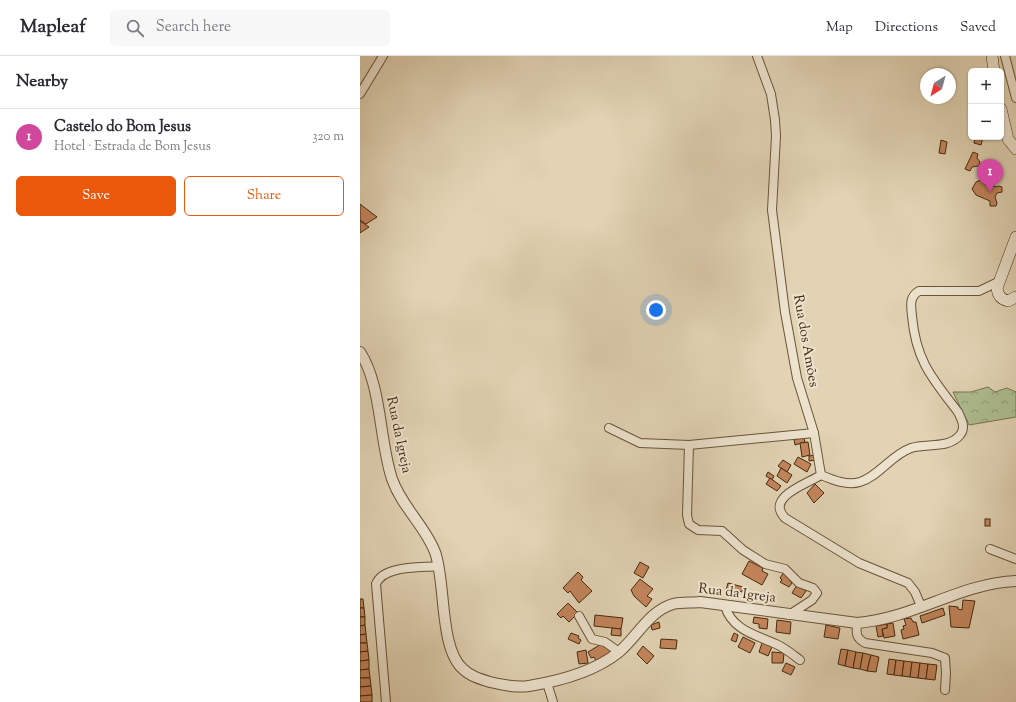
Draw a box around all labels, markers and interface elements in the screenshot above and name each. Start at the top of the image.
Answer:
search box [110,10,390,46]
text: Mapleaf [20,14,86,41]
icon: search [124,17,146,39]
text: Search here [156,17,231,38]
text: Map [826,18,853,38]
text: Directions [875,18,938,38]
text: Saved [960,18,996,38]
north arrow [920,68,956,104]
map controls [968,68,1004,140]
button: + [968,68,1004,104]
text: Nearby [16,70,68,94]
button: − [968,104,1004,140]
text: Castelo do Bom Jesus [54,117,191,138]
text: 1 [27,128,31,146]
text: 320 m [312,128,344,146]
text: Hotel · Estrada de Bom Jesus [54,138,211,156]
pin: 1 [977,159,1003,192]
button: Save [16,176,176,216]
button: Share [184,176,344,216]
street label: Rua dos Amões [787,293,823,389]
your location [646,300,666,320]
street label: Rua da Igreja [380,395,416,476]
street label: Rua da Igreja [697,579,777,609]

